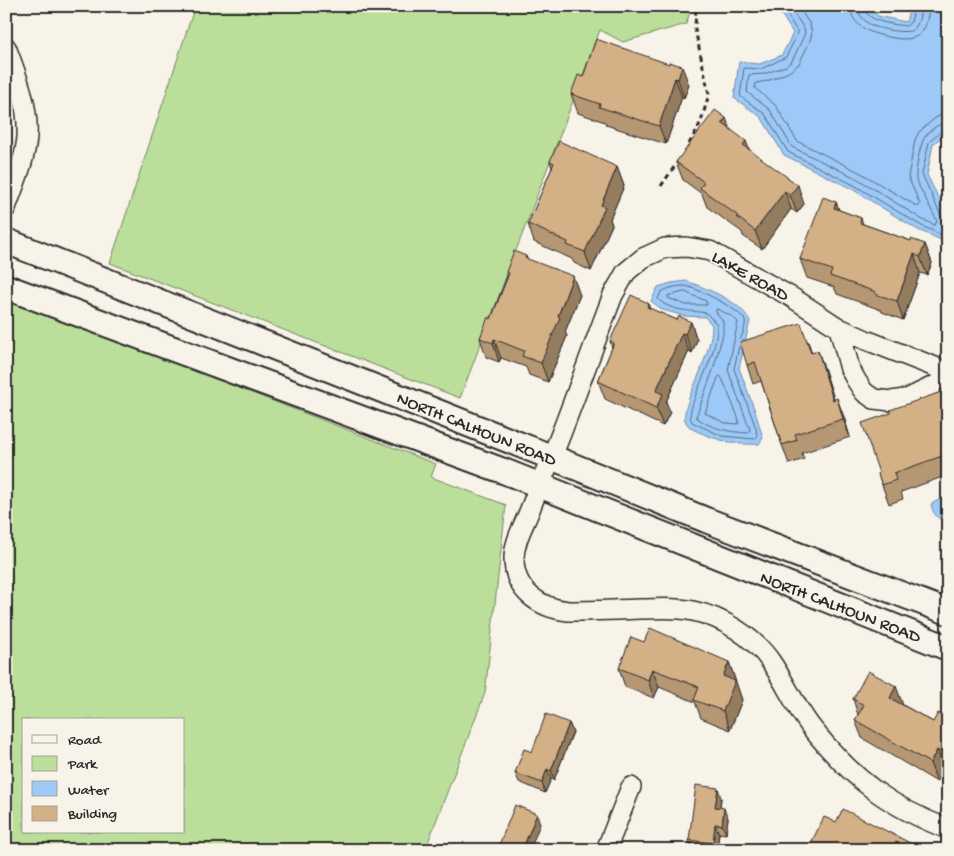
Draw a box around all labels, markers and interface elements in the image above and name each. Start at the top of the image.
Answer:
street label: LAKE ROAD [707,247,792,307]
street label: NORTH CALHOUN ROAD [393,389,559,472]
street label: NORTH CALHOUN ROAD [757,568,924,649]
legend [22,718,185,834]
text: Road [68,732,102,750]
text: Park [67,756,98,774]
text: Water [68,782,110,800]
text: Building [67,806,117,824]

